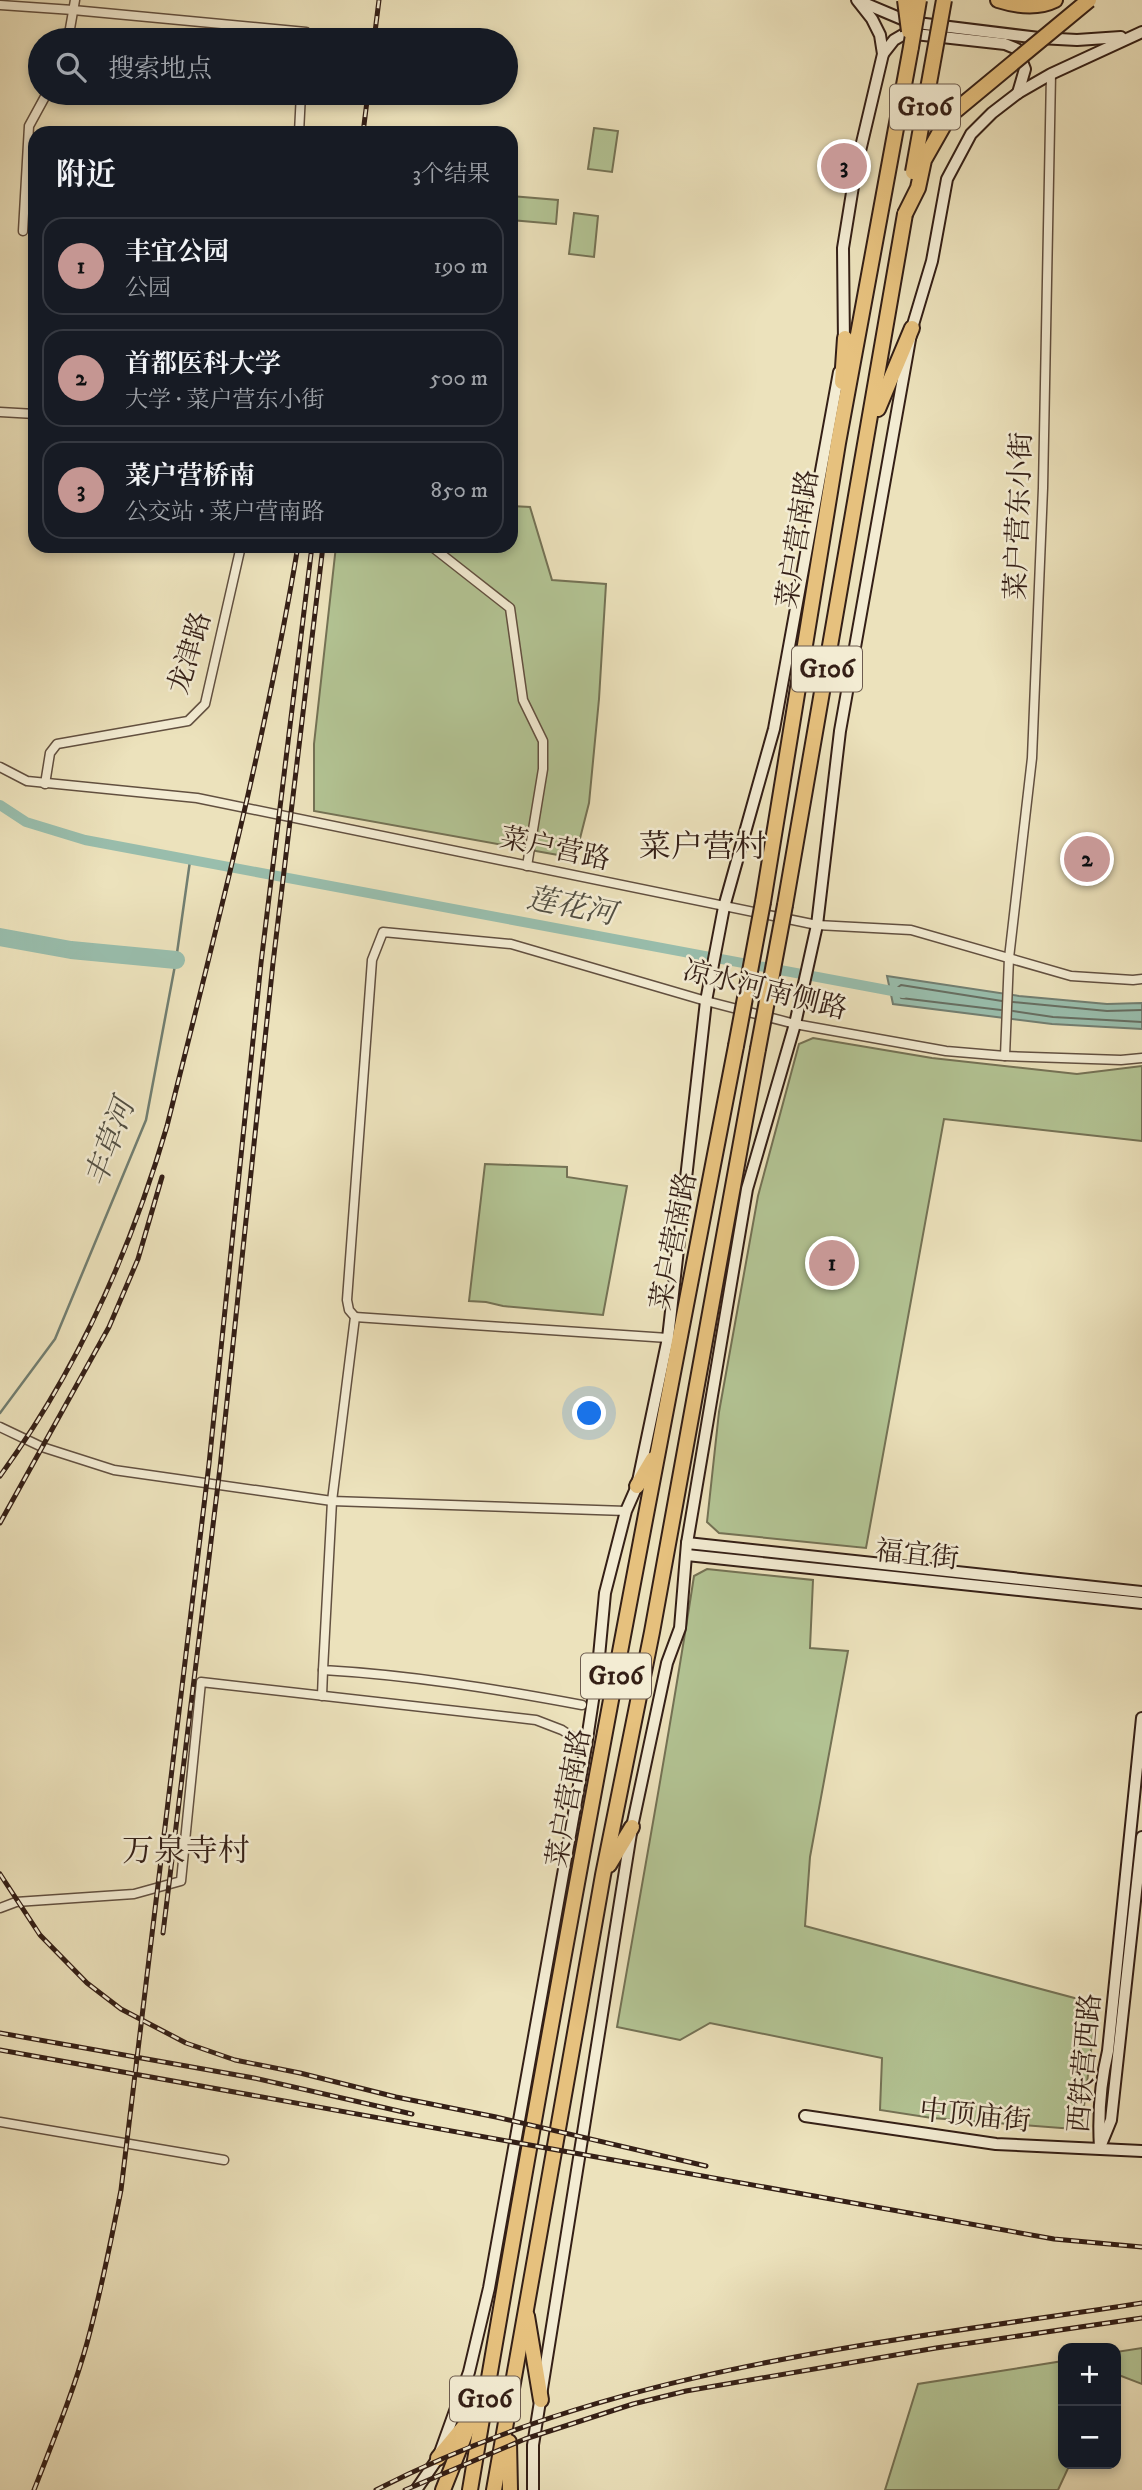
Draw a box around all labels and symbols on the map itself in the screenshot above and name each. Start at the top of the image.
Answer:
road number: G106 [890,85,960,130]
pin: 3 [821,140,867,192]
street label: 菜户营东小街 [999,431,1039,601]
street label: 菜户营南路 [770,467,826,611]
street label: 龙津路 [161,608,219,698]
road number: G106 [792,646,862,692]
street label: 菜户营路 [497,820,613,878]
district label: 菜户营村 [639,828,767,868]
pin: 2 [1064,833,1110,885]
water label: 莲花河 [523,880,624,935]
street label: 凉水河南侧路 [679,953,851,1027]
water label: 丰草河 [78,1090,145,1192]
street label: 菜户营南路 [643,1169,705,1313]
pin: 1 [809,1237,855,1289]
your location [572,1396,606,1430]
street label: 福宜街 [873,1533,961,1577]
road number: G106 [581,1653,651,1698]
street label: 菜户营南路 [540,1726,598,1870]
district label: 万泉寺村 [122,1832,250,1872]
street label: 西铁营西路 [1061,1992,1109,2134]
street label: 中顶庙街 [917,2093,1033,2139]
road number: G106 [450,2376,520,2422]

